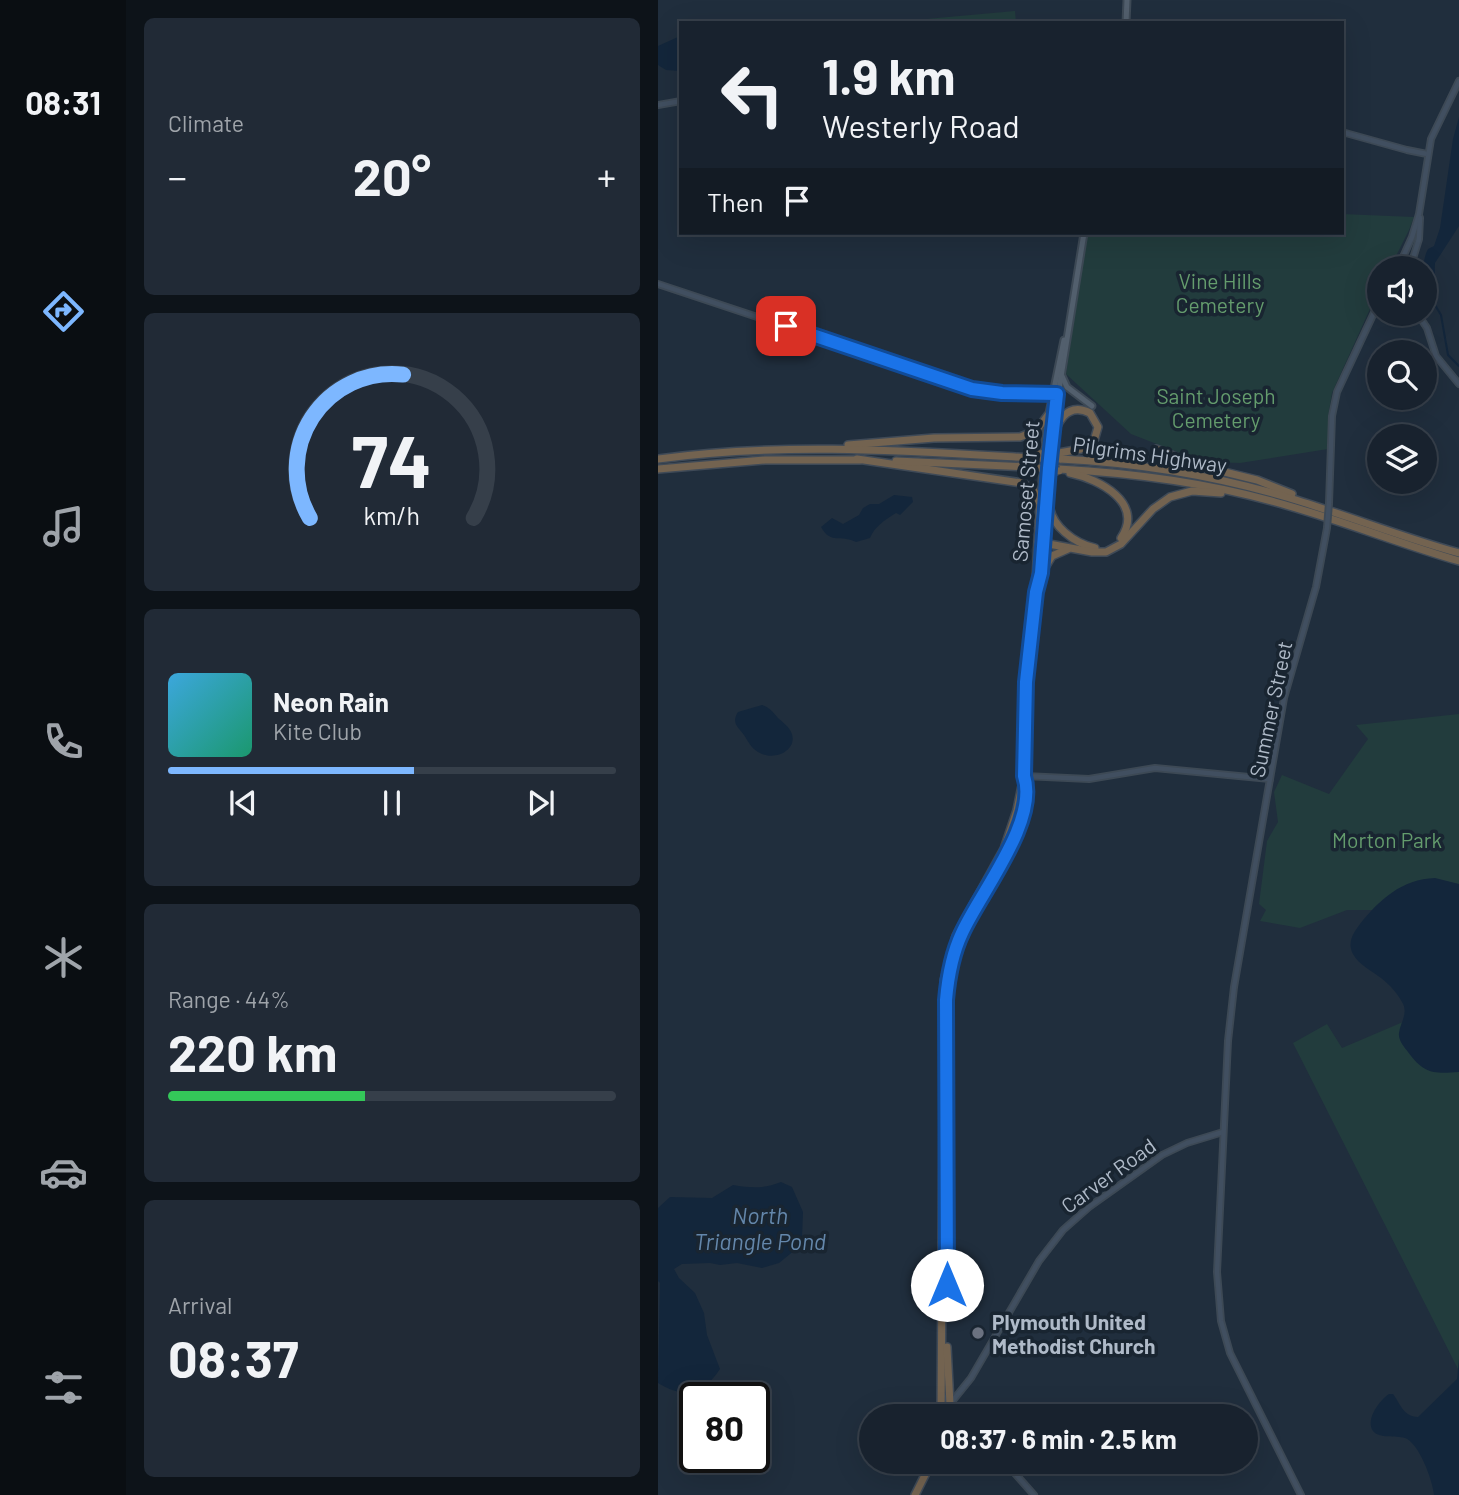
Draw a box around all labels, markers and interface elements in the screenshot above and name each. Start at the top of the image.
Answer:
text: 1.9 km [822,46,955,105]
icon: left [707,49,798,140]
text: 08:31 [25,83,101,121]
text: Westerly Road [822,106,1020,144]
text: Climate [168,109,244,137]
text: 20° [353,144,431,206]
text: − [168,153,187,199]
text: + [597,153,616,199]
icon: arrive [778,182,816,220]
text: Then [707,186,764,217]
map controls [1367,256,1437,494]
button: sound [1367,256,1437,326]
park label: Vine Hills Cemetery [1176,268,1265,317]
icon: directions [39,287,88,336]
pin [756,296,816,356]
icon: arrive [767,307,805,345]
button: search [1367,340,1437,410]
park label: Saint Joseph Cemetery [1156,383,1276,432]
text: 74 [352,416,432,504]
street label: Samoset Street [1006,419,1044,563]
button: layers [1367,424,1437,494]
street label: Pilgrims Highway [1071,431,1229,477]
text: km/h [364,500,420,530]
icon: music [39,502,88,551]
street label: Summer Street [1243,639,1297,779]
text: Neon Rain [273,686,389,717]
icon: phone [39,717,88,766]
text: Kite Club [273,717,362,745]
icon: previous [224,784,262,822]
icon: pause [373,784,411,822]
icon: next [522,784,560,822]
park label: Morton Park [1332,827,1442,852]
icon: climate [39,933,88,982]
text: Range · 44% [168,985,290,1013]
text: 220 km [168,1020,337,1082]
street label: Carver Road [1056,1132,1160,1218]
icon: car [39,1148,88,1197]
water label: North Triangle Pond [694,1201,826,1255]
position arrow [910,1248,984,1322]
text: Arrival [168,1291,232,1319]
place label: Plymouth United Methodist Church [992,1309,1156,1358]
marker: Plymouth United Methodist Church [970,1325,986,1341]
text: 08:37 [168,1326,299,1388]
icon: filters [39,1363,88,1412]
speed limit sign: 80 [679,1382,770,1473]
text: 08:37 · 6 min · 2.5 km [940,1423,1177,1454]

